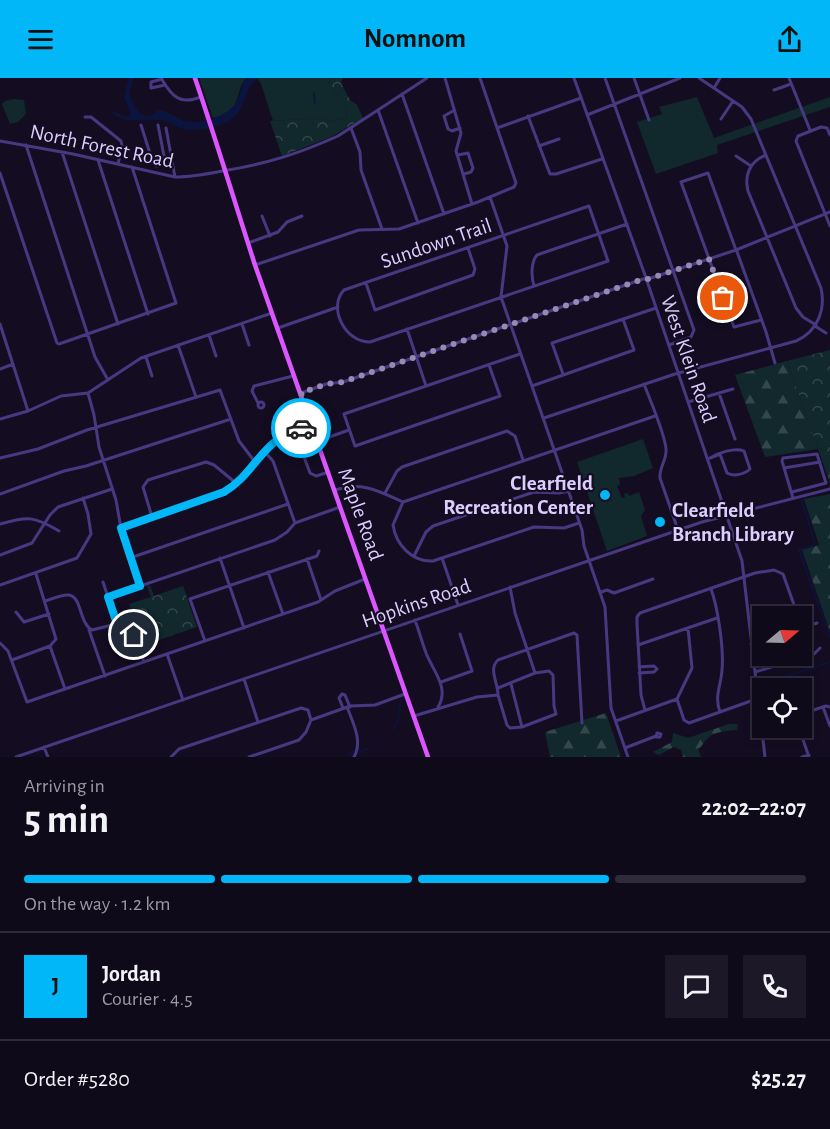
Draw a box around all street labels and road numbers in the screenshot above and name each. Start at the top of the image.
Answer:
street label: North Forest Road [28,121,176,172]
street label: Sundown Trail [378,215,494,272]
street label: West Klein Road [657,293,720,426]
street label: Maple Road [334,465,387,563]
street label: Hopkins Road [359,575,473,632]

